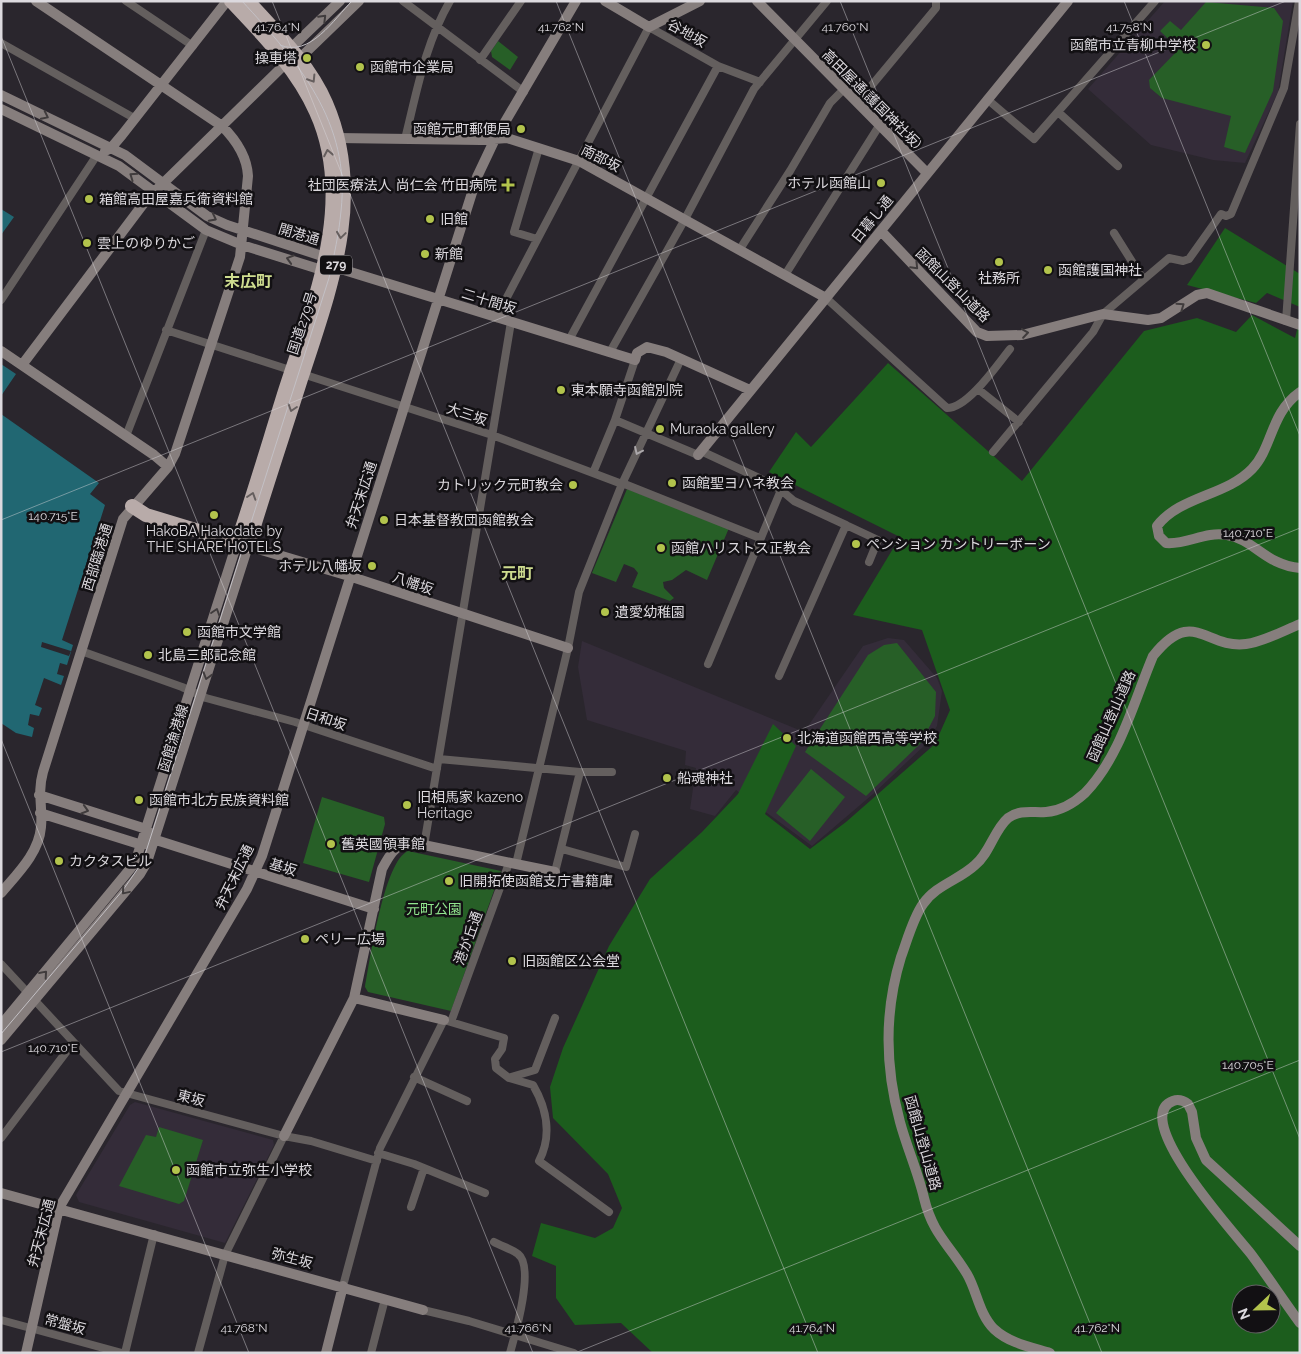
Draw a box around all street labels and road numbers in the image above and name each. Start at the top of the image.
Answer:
street label: 谷地坂 [665,16,709,50]
street label: 高田屋通(護国神社坂) [819,46,925,152]
street label: 南部坂 [579,141,623,175]
street label: 日暮し通 [848,192,896,246]
street label: 開港通 [277,220,321,248]
street label: 函館山登山道路 [913,245,993,325]
road number: 279 [320,256,352,274]
street label: 二十間坂 [460,285,518,317]
street label: 国道279号 [284,290,320,356]
street label: 大三坂 [445,400,489,428]
street label: 弁天末広通 [343,459,379,531]
street label: 西部臨港通 [79,521,115,593]
street label: 八幡坂 [391,569,435,597]
street label: 函館山登山道路 [1084,668,1138,764]
street label: 函館漁港線 [155,702,191,774]
street label: 日和坂 [304,705,348,733]
street label: 弁天末広通 [211,842,257,912]
street label: 基坂 [267,855,299,879]
street label: 港が丘通 [451,909,485,967]
street label: 東坂 [175,1087,207,1109]
street label: 函館山登山道路 [902,1094,944,1192]
street label: 弁天末広通 [24,1197,58,1269]
street label: 弥生坂 [270,1245,314,1271]
street label: 常盤坂 [43,1311,87,1337]

